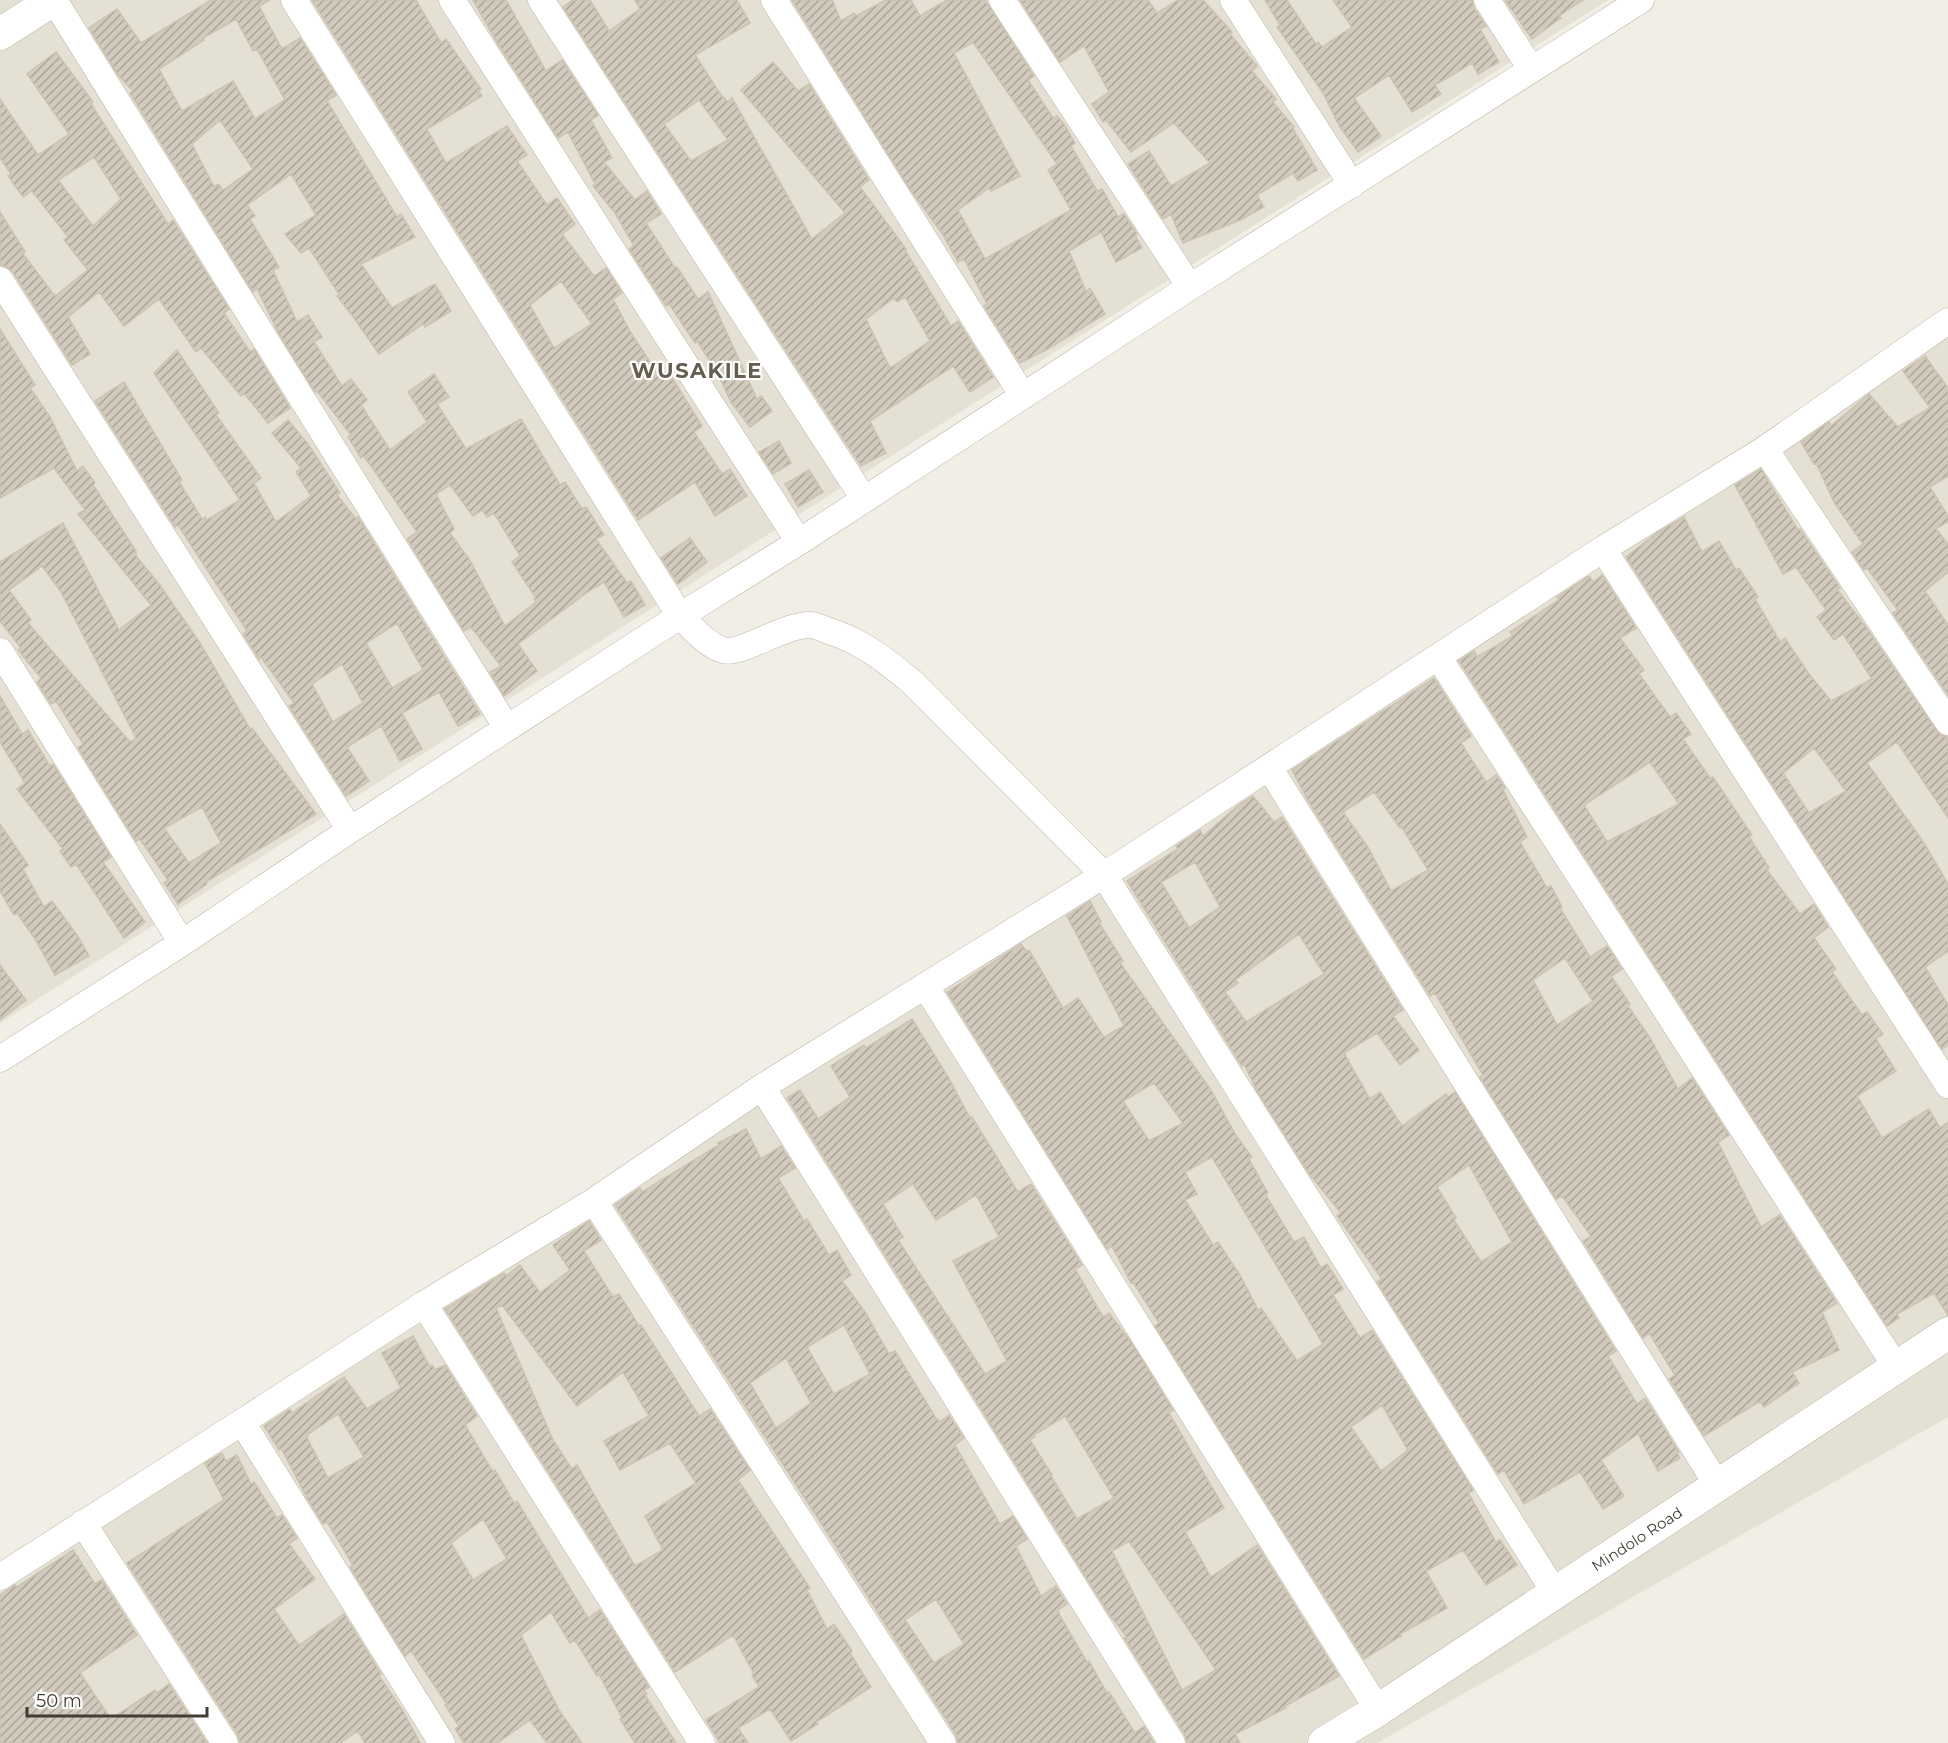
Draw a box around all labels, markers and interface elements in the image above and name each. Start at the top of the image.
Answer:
district label: WUSAKILE [631,358,763,383]
street label: Mindolo Road [1588,1503,1686,1575]
scale bar [27,1680,207,1718]
text: 50 m [36,1690,82,1712]

